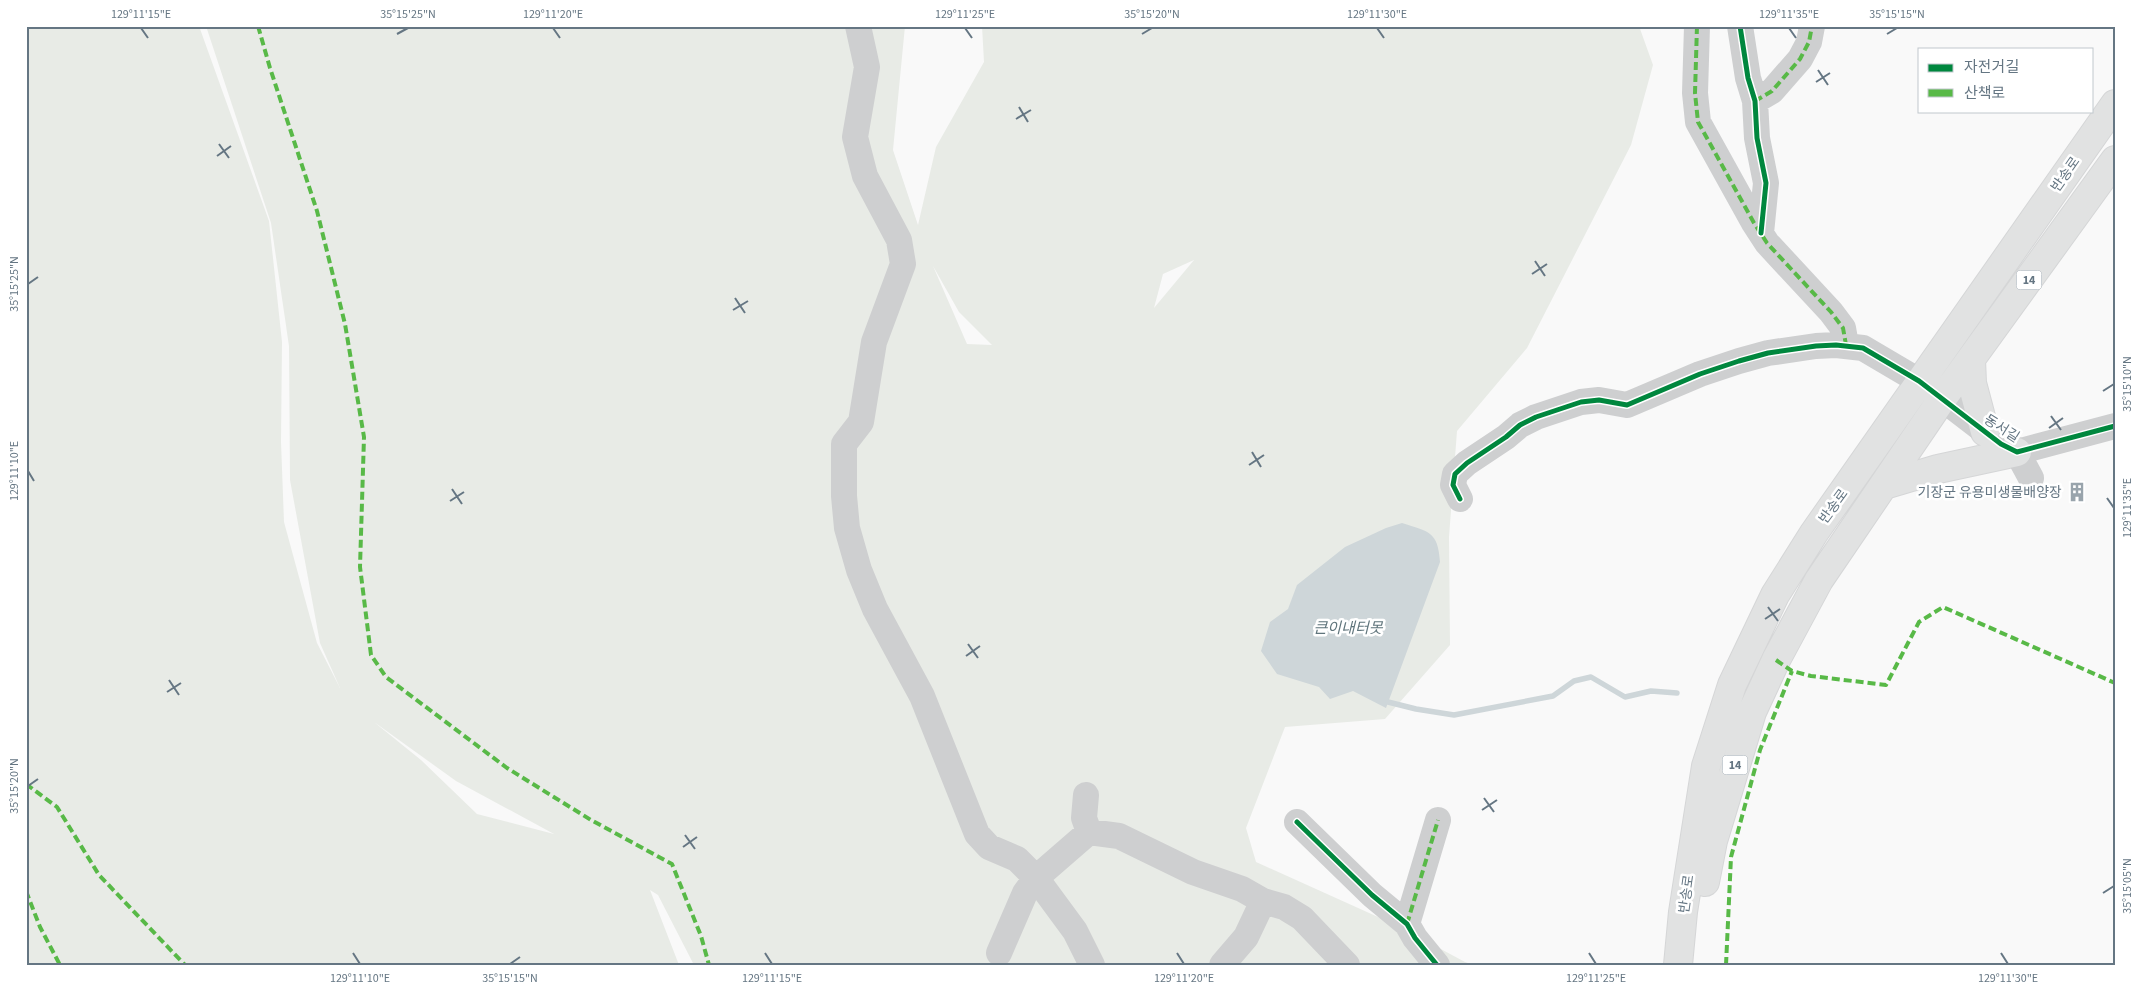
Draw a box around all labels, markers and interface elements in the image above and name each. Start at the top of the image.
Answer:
text: 129°11'15"E [111,6,171,23]
text: 35°15'25"N [380,6,436,23]
text: 129°11'20"E [523,6,583,23]
text: 129°11'25"E [935,6,995,23]
text: 35°15'20"N [1124,6,1180,23]
text: 129°11'30"E [1347,6,1407,23]
text: 129°11'35"E [1759,6,1819,23]
text: 35°15'15"N [1869,6,1925,23]
legend [1918,48,2094,112]
text: 자전거길 [1964,57,2019,78]
text: 산책로 [1964,83,2005,104]
street label: 반송로 [2047,153,2085,196]
text: 35°15'25"N [6,256,23,312]
road number: 14 [2016,270,2042,290]
text: 35°15'10"N [2119,356,2136,412]
street label: 동서길 [1980,410,2023,448]
text: 129°11'10"E [6,441,23,501]
text: 129°11'35"E [2119,478,2136,538]
building icon: 기장군 유용미생물배양장 [2066,481,2088,503]
place label: 기장군 유용미생물배양장 [1918,483,2062,503]
street label: 반송로 [1814,485,1853,528]
water label: 큰이내터못 [1313,618,1384,639]
road number: 14 [1722,756,1748,774]
text: 35°15'20"N [6,758,23,814]
text: 35°15'05"N [2119,858,2136,914]
street label: 반송로 [1674,873,1700,915]
text: 129°11'10"E [330,970,390,987]
text: 35°15'15"N [482,970,538,987]
text: 129°11'15"E [742,970,802,987]
text: 129°11'20"E [1154,970,1214,987]
text: 129°11'25"E [1566,970,1626,987]
text: 129°11'30"E [1978,970,2038,987]

